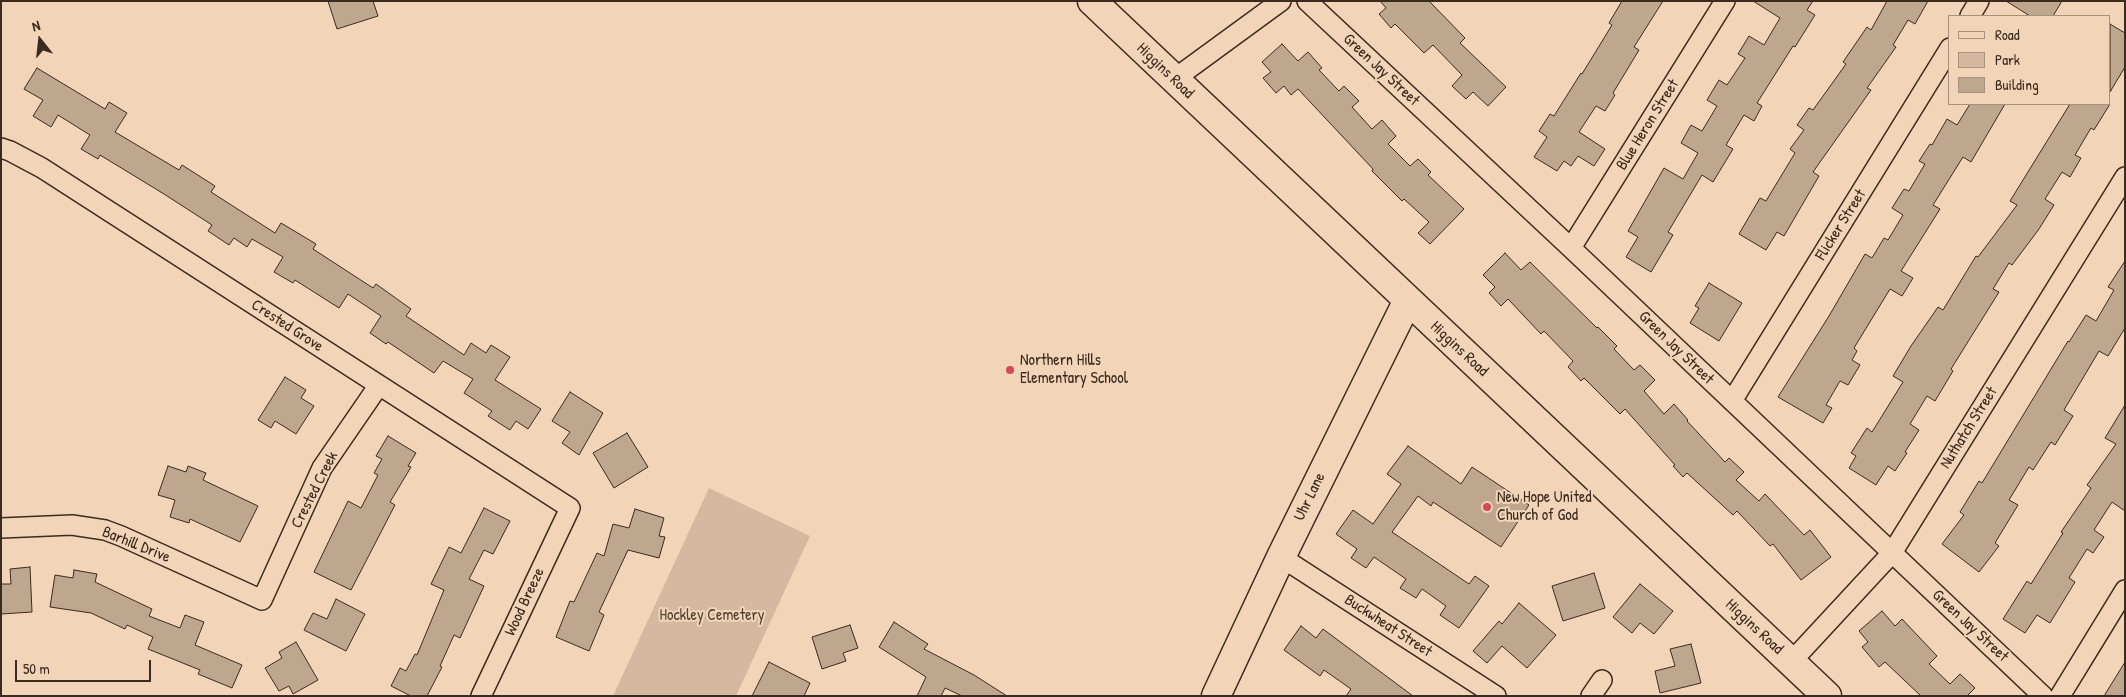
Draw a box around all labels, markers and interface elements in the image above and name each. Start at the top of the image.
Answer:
north arrow [15,15,65,65]
text: N [30,15,42,35]
legend [1948,15,2111,105]
text: Road [1995,24,2020,45]
street label: Green Jay Street [1339,30,1423,110]
street label: Higgins Road [1132,39,1198,103]
text: Park [1995,49,2020,70]
text: Building [1995,74,2039,95]
street label: Blue Heron Street [1612,76,1684,174]
street label: Flicker Street [1812,186,1870,264]
street label: Crested Grove [247,296,327,356]
street label: Green Jay Street [1634,307,1718,389]
street label: Higgins Road [1426,317,1492,381]
place label: Northern Hills Elementary School [1020,351,1128,389]
marker: Northern Hills Elementary School [1004,364,1016,376]
street label: Nuthatch Street [1936,384,2002,472]
street label: Crested Creek [287,448,343,532]
street label: Uhr Lane [1290,470,1330,524]
place label: New Hope United Church of God [1497,488,1592,526]
marker: New Hope United Church of God [1481,501,1493,513]
street label: Barhill Drive [99,523,173,567]
street label: Wood Breeze [501,565,549,639]
street label: Green Jay Street [1928,586,2012,666]
street label: Buckwheat Street [1341,591,1435,661]
street label: Higgins Road [1721,595,1787,659]
park label: Hockley Cemetery [659,606,765,626]
scale bar [18,650,154,682]
text: 50 m [23,658,50,679]

